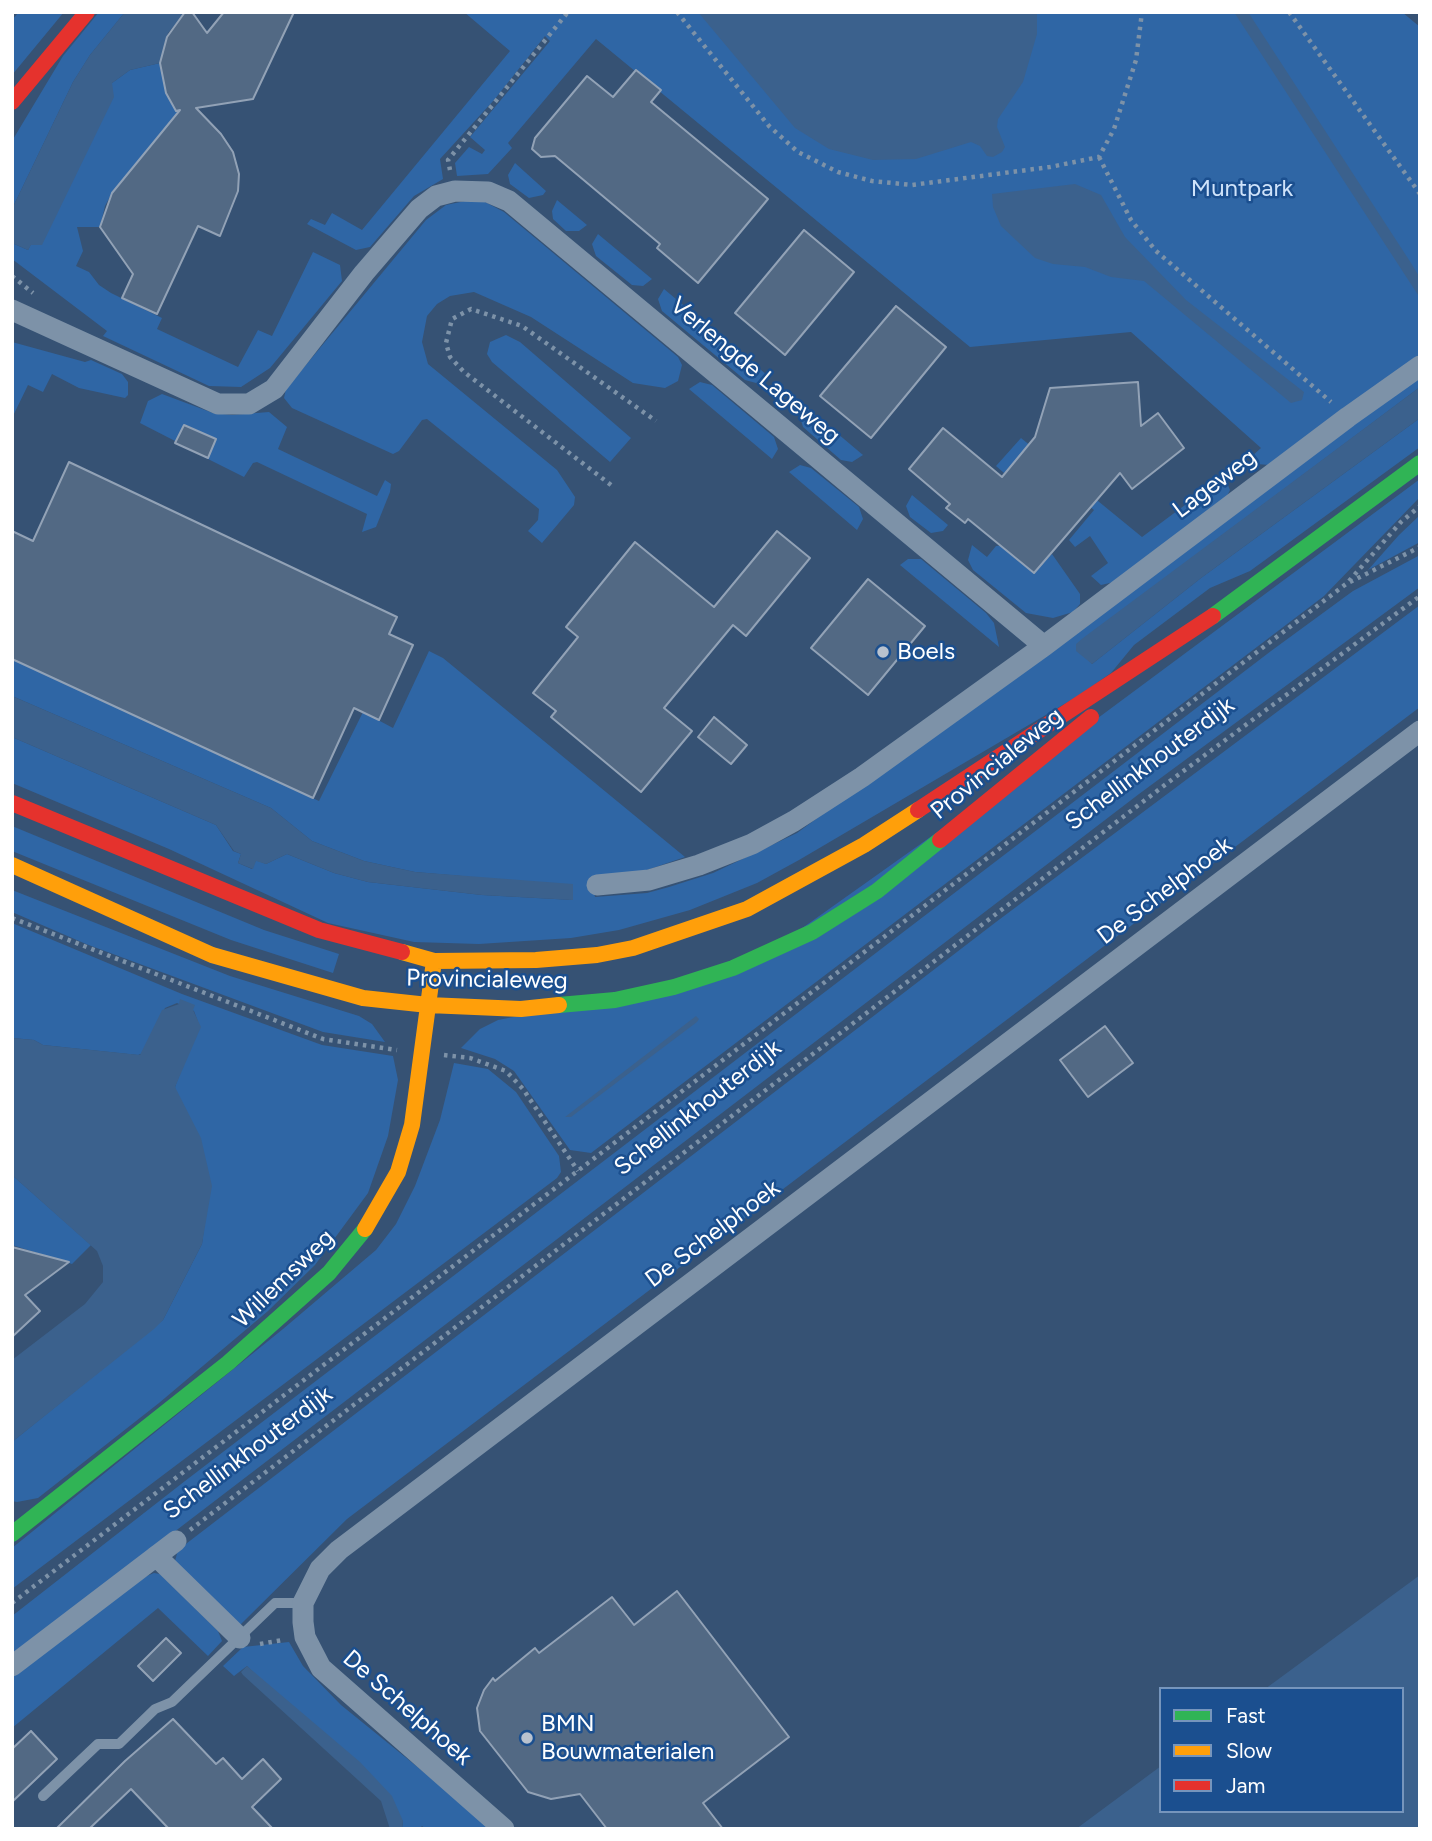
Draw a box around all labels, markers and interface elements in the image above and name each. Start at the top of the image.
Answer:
park label: Muntpark [1191,175,1293,203]
street label: Verlengde Lageweg [664,291,846,451]
street label: Lageweg [1167,443,1263,525]
place label: Boels [897,638,955,666]
marker: Boels [875,644,891,660]
street label: Schellinkhouterdijk [1060,691,1240,837]
street label: Provincialeweg [925,702,1069,826]
street label: De Schelphoek [1092,831,1238,951]
street label: Provincialeweg [406,964,568,996]
street label: Schellinkhouterdijk [609,1034,787,1182]
street label: De Schelphoek [640,1174,786,1294]
street label: Willemsweg [227,1224,341,1334]
street label: Schellinkhouterdijk [158,1380,338,1526]
street label: De Schelphoek [337,1644,477,1772]
legend [1159,1687,1404,1813]
text: Fast [1226,1703,1266,1728]
place label: BMN Bouwmaterialen [541,1710,714,1766]
marker: BMN Bouwmaterialen [519,1730,535,1746]
text: Slow [1226,1738,1272,1763]
text: Jam [1226,1773,1265,1798]

